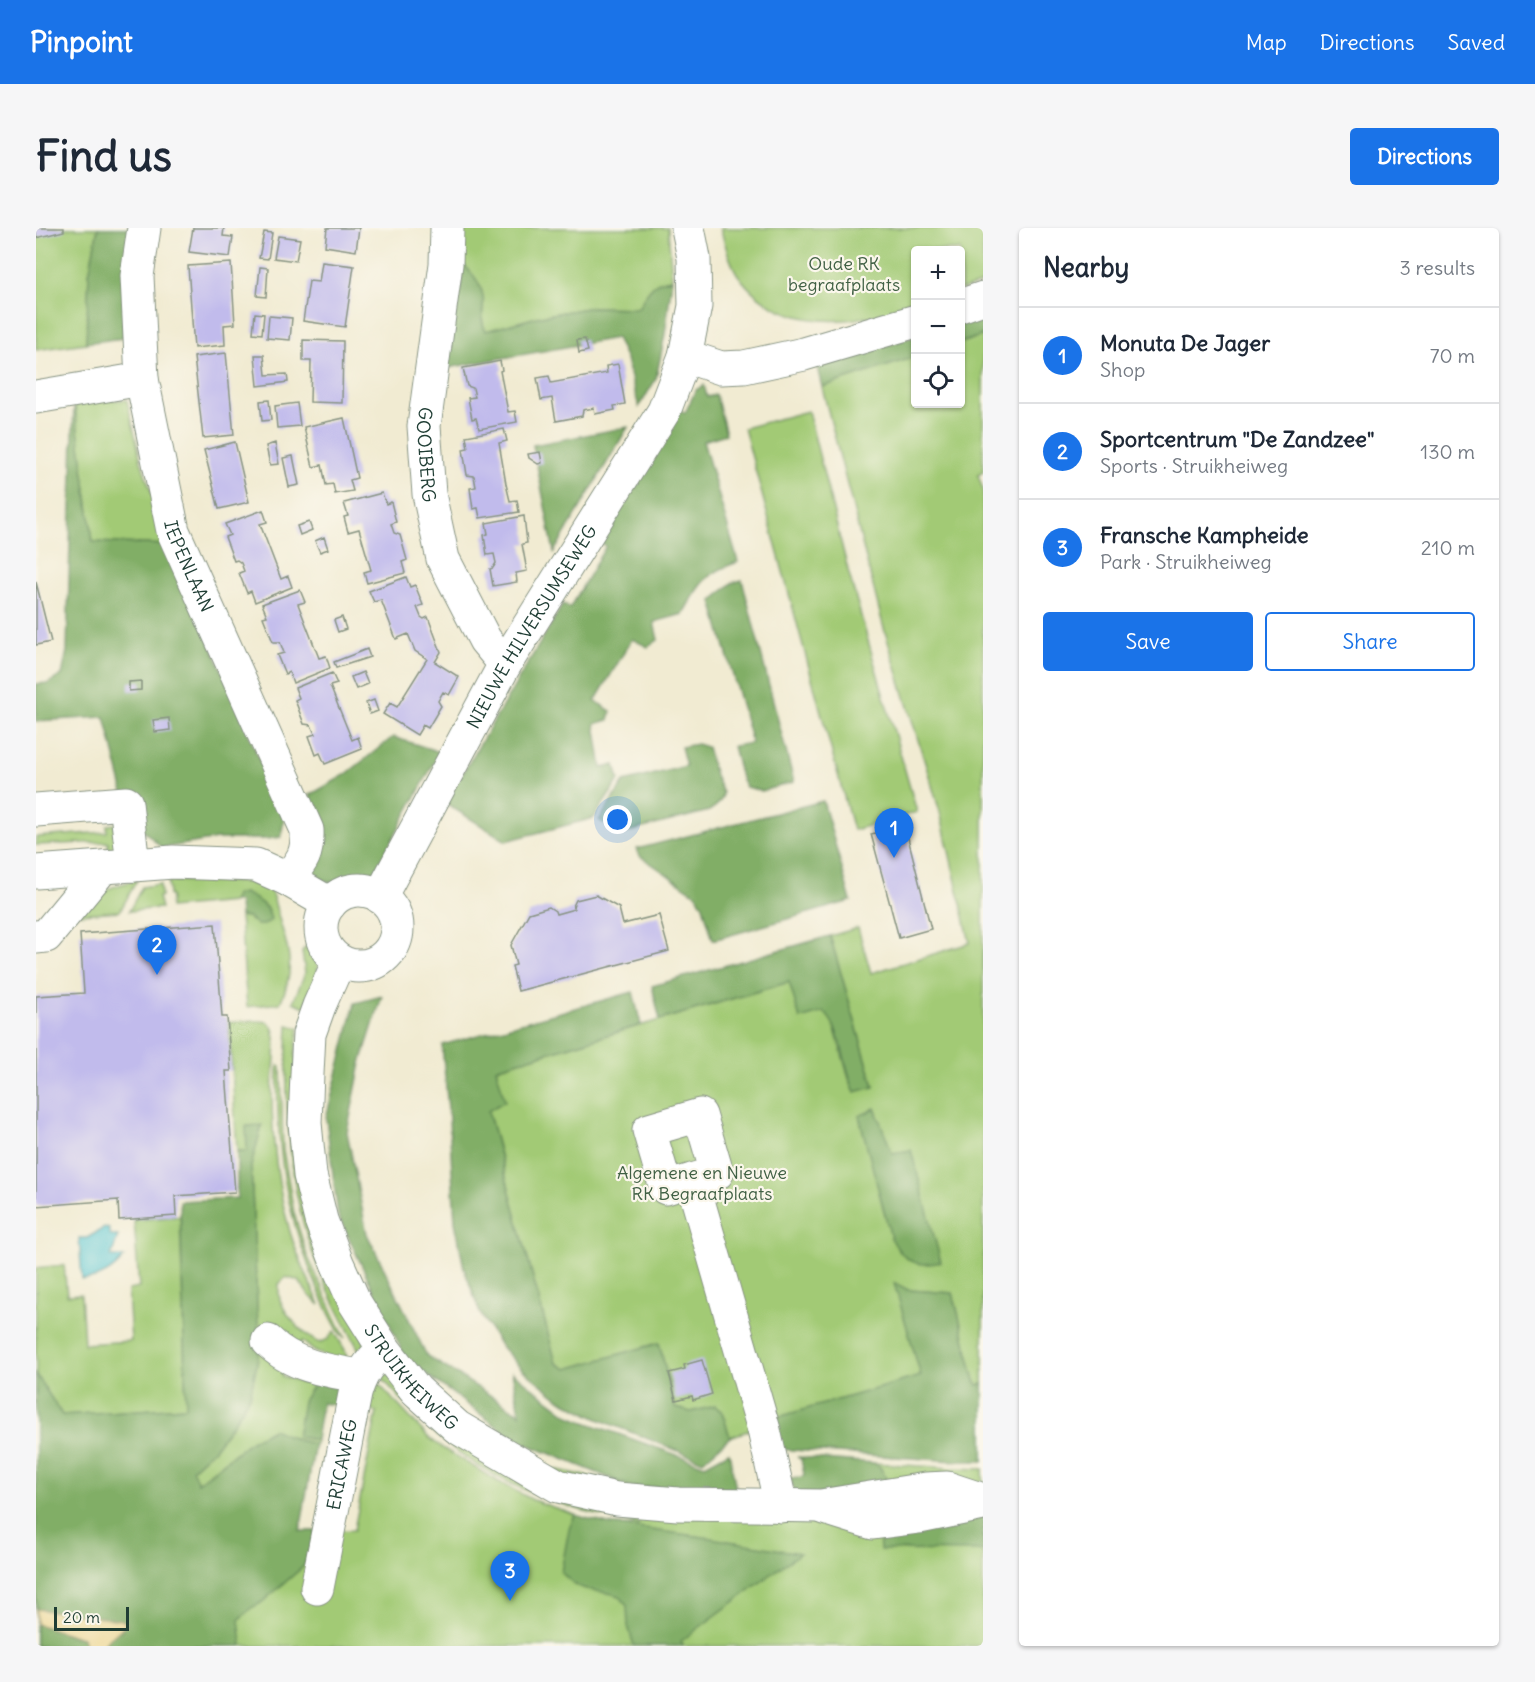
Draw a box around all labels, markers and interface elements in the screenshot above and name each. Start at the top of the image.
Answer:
text: Pinpoint [30,24,133,60]
text: Map [1246,29,1287,56]
text: Directions [1320,29,1414,56]
text: Saved [1447,29,1505,56]
button: Directions [1350,128,1499,185]
text: Find us [36,130,172,182]
map controls [911,246,965,408]
button: + [911,246,965,300]
text: Nearby [1043,251,1129,284]
park label: Oude RK begraafplaats [788,252,900,296]
text: 3 results [1399,255,1475,280]
button: − [911,300,965,354]
text: Monuta De Jager [1100,329,1270,357]
text: 1 [1059,343,1066,368]
text: 70 m [1430,343,1475,368]
button: locate [911,354,965,408]
text: Shop [1100,357,1145,382]
street label: GOOIBERG [412,406,442,504]
text: Sportcentrum "De Zandzee" [1100,425,1374,453]
text: 2 [1057,439,1068,464]
text: 130 m [1420,439,1475,464]
text: Sports · Struikheiweg [1100,453,1288,478]
street label: IEPENLAAN [160,518,219,615]
street label: NIEUWE HILVERSUMSEWEG [461,520,601,732]
text: Fransche Kampheide [1100,521,1309,549]
text: 3 [1057,535,1068,560]
text: 210 m [1421,535,1475,560]
text: Park · Struikheiweg [1100,549,1272,574]
button: Save [1043,612,1253,671]
button: Share [1265,612,1475,671]
your location [603,805,632,834]
pin: 1 [874,808,914,858]
pin: 2 [138,926,176,975]
park label: Algemene en Nieuwe RK Begraafplaats [617,1161,787,1205]
street label: STRUIKHEIWEG [360,1320,464,1435]
street label: ERICAWEG [321,1417,361,1512]
pin: 3 [490,1552,530,1601]
scale bar [54,1604,129,1632]
text: 20 m [63,1607,100,1627]

